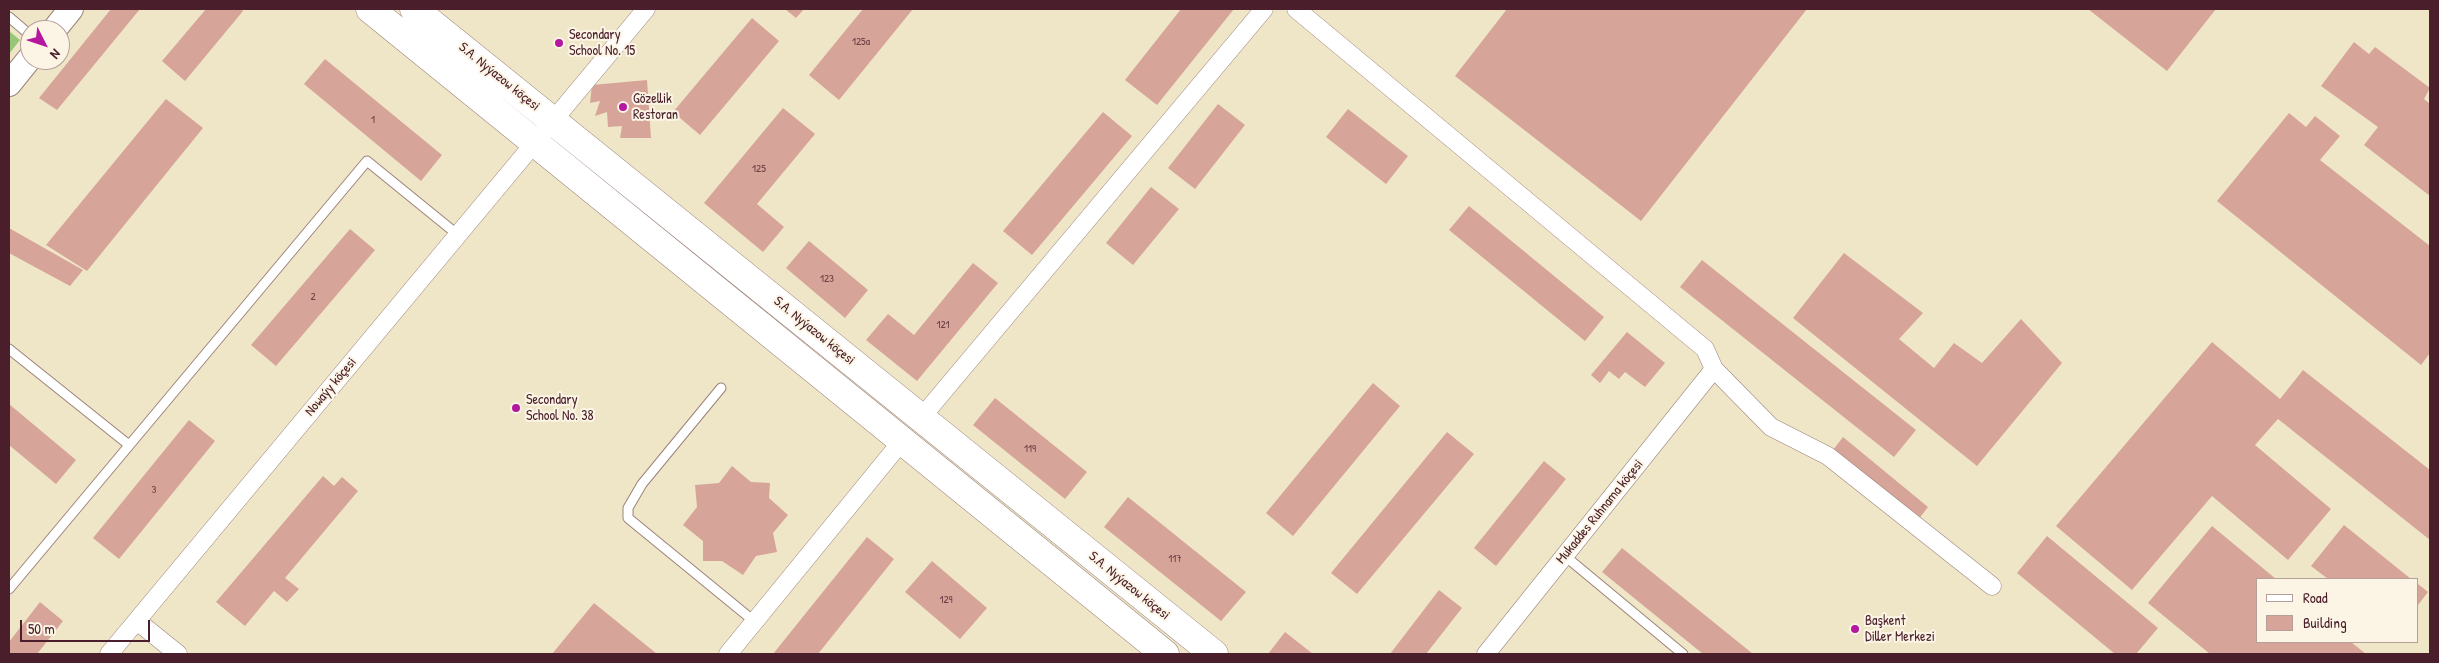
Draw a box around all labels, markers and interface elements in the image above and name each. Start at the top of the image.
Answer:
north arrow [20,20,70,70]
place label: Secondary School No. 15 [569,27,635,59]
house number: 125a [852,35,870,49]
marker: Secondary School No. 15 [553,37,565,49]
street label: S.A. Nyýazow köçesi [455,39,543,115]
text: N [46,45,66,64]
place label: Gözellik Restoran [633,91,678,124]
marker: Gözellik Restoran [617,101,629,113]
house number: 1 [371,113,375,127]
house number: 125 [752,162,766,176]
house number: 123 [820,272,834,286]
house number: 2 [310,290,316,304]
street label: S.A. Nyýazow köçesi [770,293,858,369]
house number: 121 [936,318,950,332]
street label: Nowaýy köçesi [302,354,360,420]
place label: Secondary School No. 38 [526,392,594,424]
marker: Secondary School No. 38 [510,402,522,414]
house number: 119 [1024,442,1036,456]
street label: Mukaddes Ruhnama köçesi [1553,457,1647,567]
house number: 3 [152,483,156,497]
street label: S.A. Nyýazow köçesi [1085,548,1173,624]
house number: 117 [1168,552,1182,566]
legend [2256,578,2419,643]
text: Road [2303,587,2328,608]
house number: 129 [939,593,953,607]
scale bar [22,610,152,642]
text: Building [2303,612,2347,633]
place label: Başkent Diller Merkezi [1865,613,1935,646]
text: 50 m [28,618,55,639]
marker: Başkent Diller Merkezi [1849,623,1861,635]

